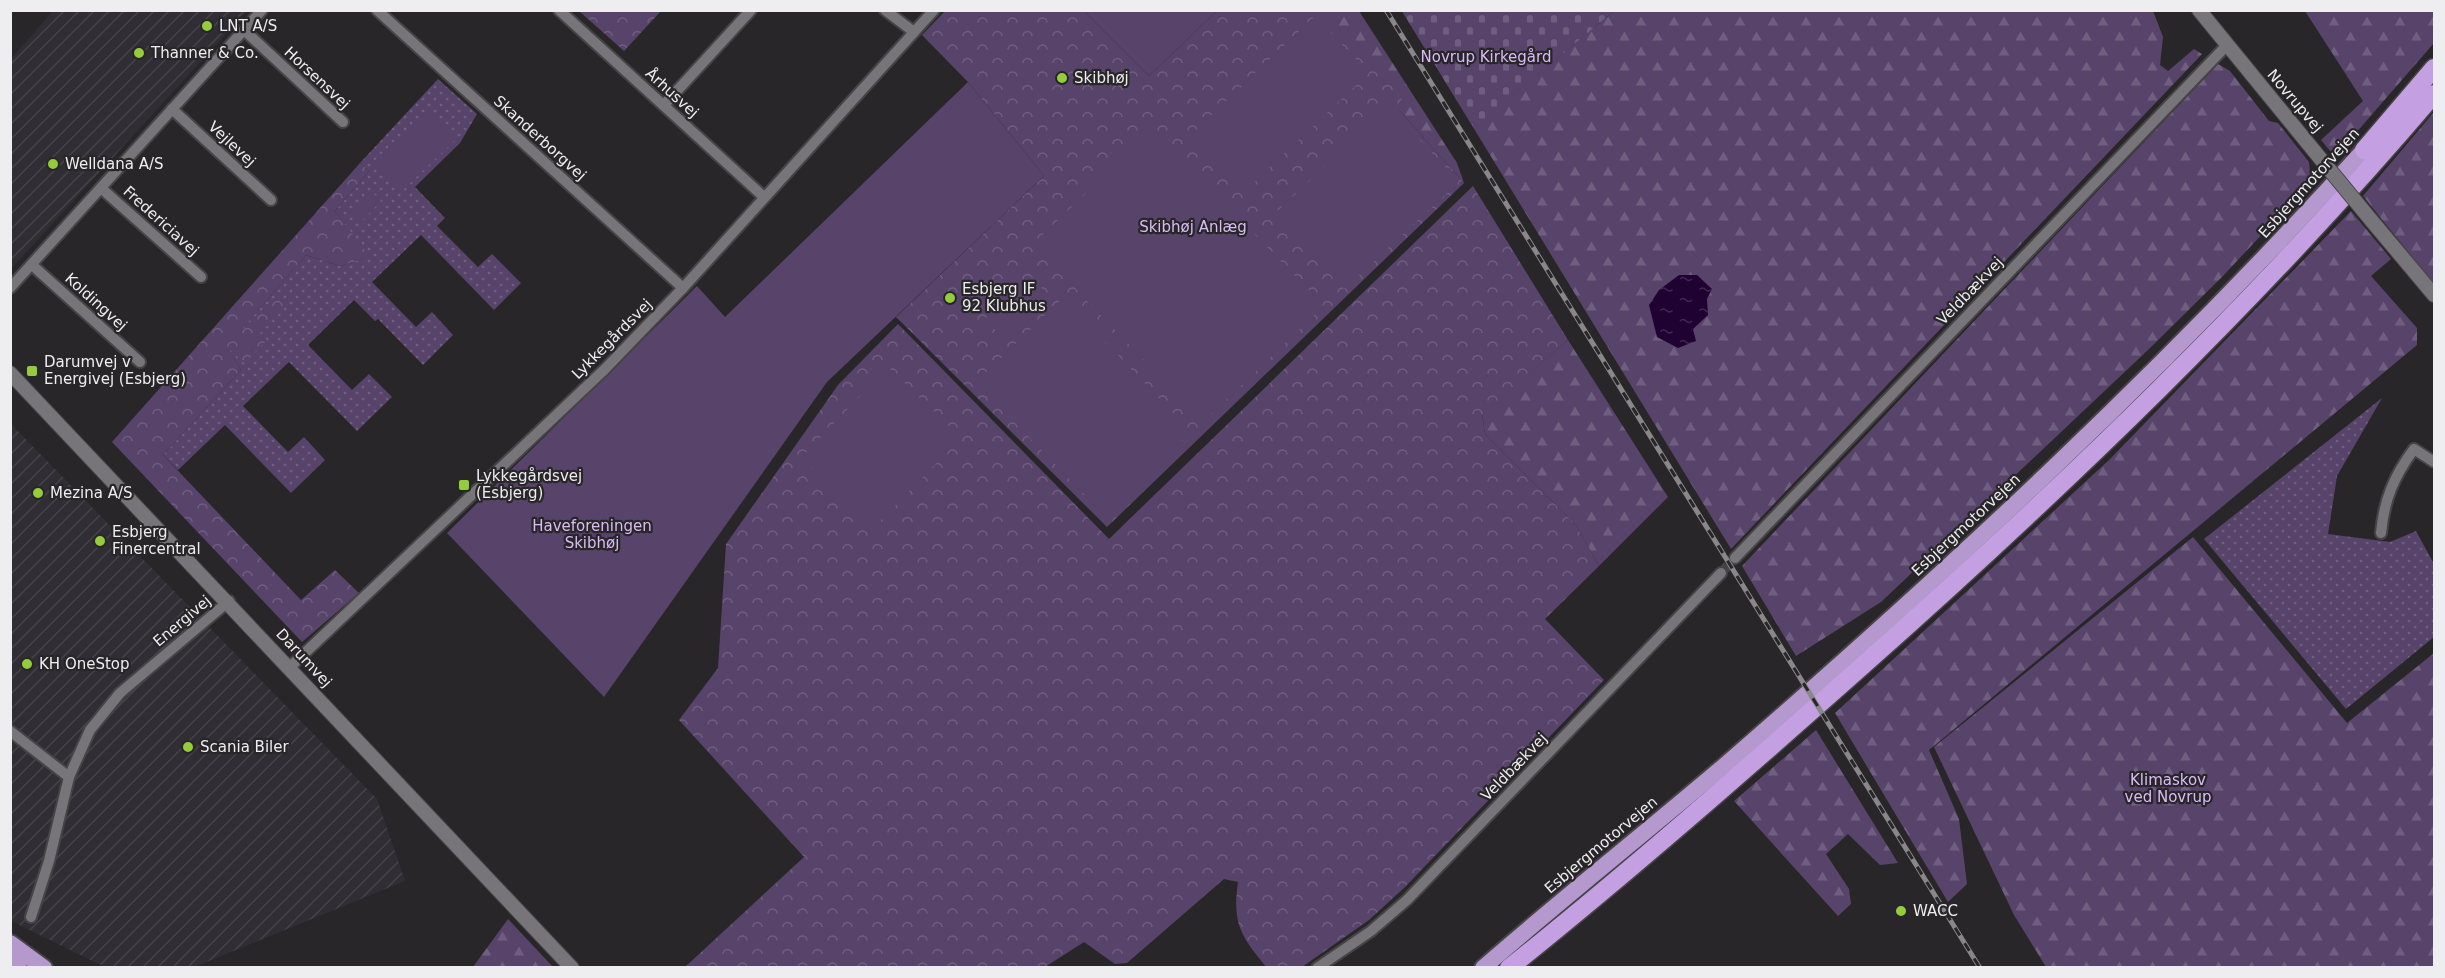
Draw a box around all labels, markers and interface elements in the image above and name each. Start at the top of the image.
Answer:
place label: LNT A/S [219,17,277,35]
marker: LNT A/S [200,19,214,33]
street label: Horsensvej [280,43,354,113]
place label: Thanner & Co. [150,44,259,62]
marker: Thanner & Co. [132,46,146,60]
park label: Novrup Kirkegård [1421,48,1551,66]
street label: Århusvej [642,64,703,122]
street label: Novrupvej [2263,66,2327,136]
place label: Skibhøj [1074,69,1129,87]
marker: Skibhøj [1055,71,1069,85]
street label: Skanderborgvej [490,92,590,184]
street label: Vejlevej [205,118,259,170]
street label: Esbjergmotorvejen [2255,124,2363,242]
place label: Welldana A/S [65,155,164,173]
marker: Welldana A/S [46,157,60,171]
street label: Fredericiavej [119,182,203,260]
park label: Skibhøj Anlæg [1139,218,1247,236]
street label: Veldbækvej [1933,253,2007,329]
street label: Koldingvej [61,269,131,335]
place label: Esbjerg IF 92 Klubhus [962,280,1046,315]
marker: Esbjerg IF 92 Klubhus [943,291,957,305]
street label: Lykkegårdsvej [568,295,656,383]
place label: Darumvej v Energivej (Esbjerg) [44,353,186,388]
marker: Darumvej v Energivej (Esbjerg) [25,364,39,378]
place label: Lykkegårdsvej (Esbjerg) [476,467,582,502]
street label: Esbjergmotorvejen [1908,470,2024,580]
marker: Lykkegårdsvej (Esbjerg) [457,478,471,492]
place label: Mezina A/S [50,484,133,502]
marker: Mezina A/S [31,486,45,500]
park label: Haveforeningen Skibhøj [532,517,652,552]
place label: Esbjerg Finercentral [112,523,201,558]
marker: Esbjerg Finercentral [93,534,107,548]
street label: Energivej [149,592,215,650]
street label: Darumvej [272,625,336,691]
place label: KH OneStop [39,655,130,673]
marker: KH OneStop [20,657,34,671]
street label: Veldbækvej [1477,729,1551,805]
place label: Scania Biler [200,738,289,756]
marker: Scania Biler [181,740,195,754]
park label: Klimaskov ved Novrup [2125,771,2211,806]
street label: Esbjergmotorvejen [1541,793,1661,897]
place label: WACC [1913,902,1958,920]
marker: WACC [1894,904,1908,918]

